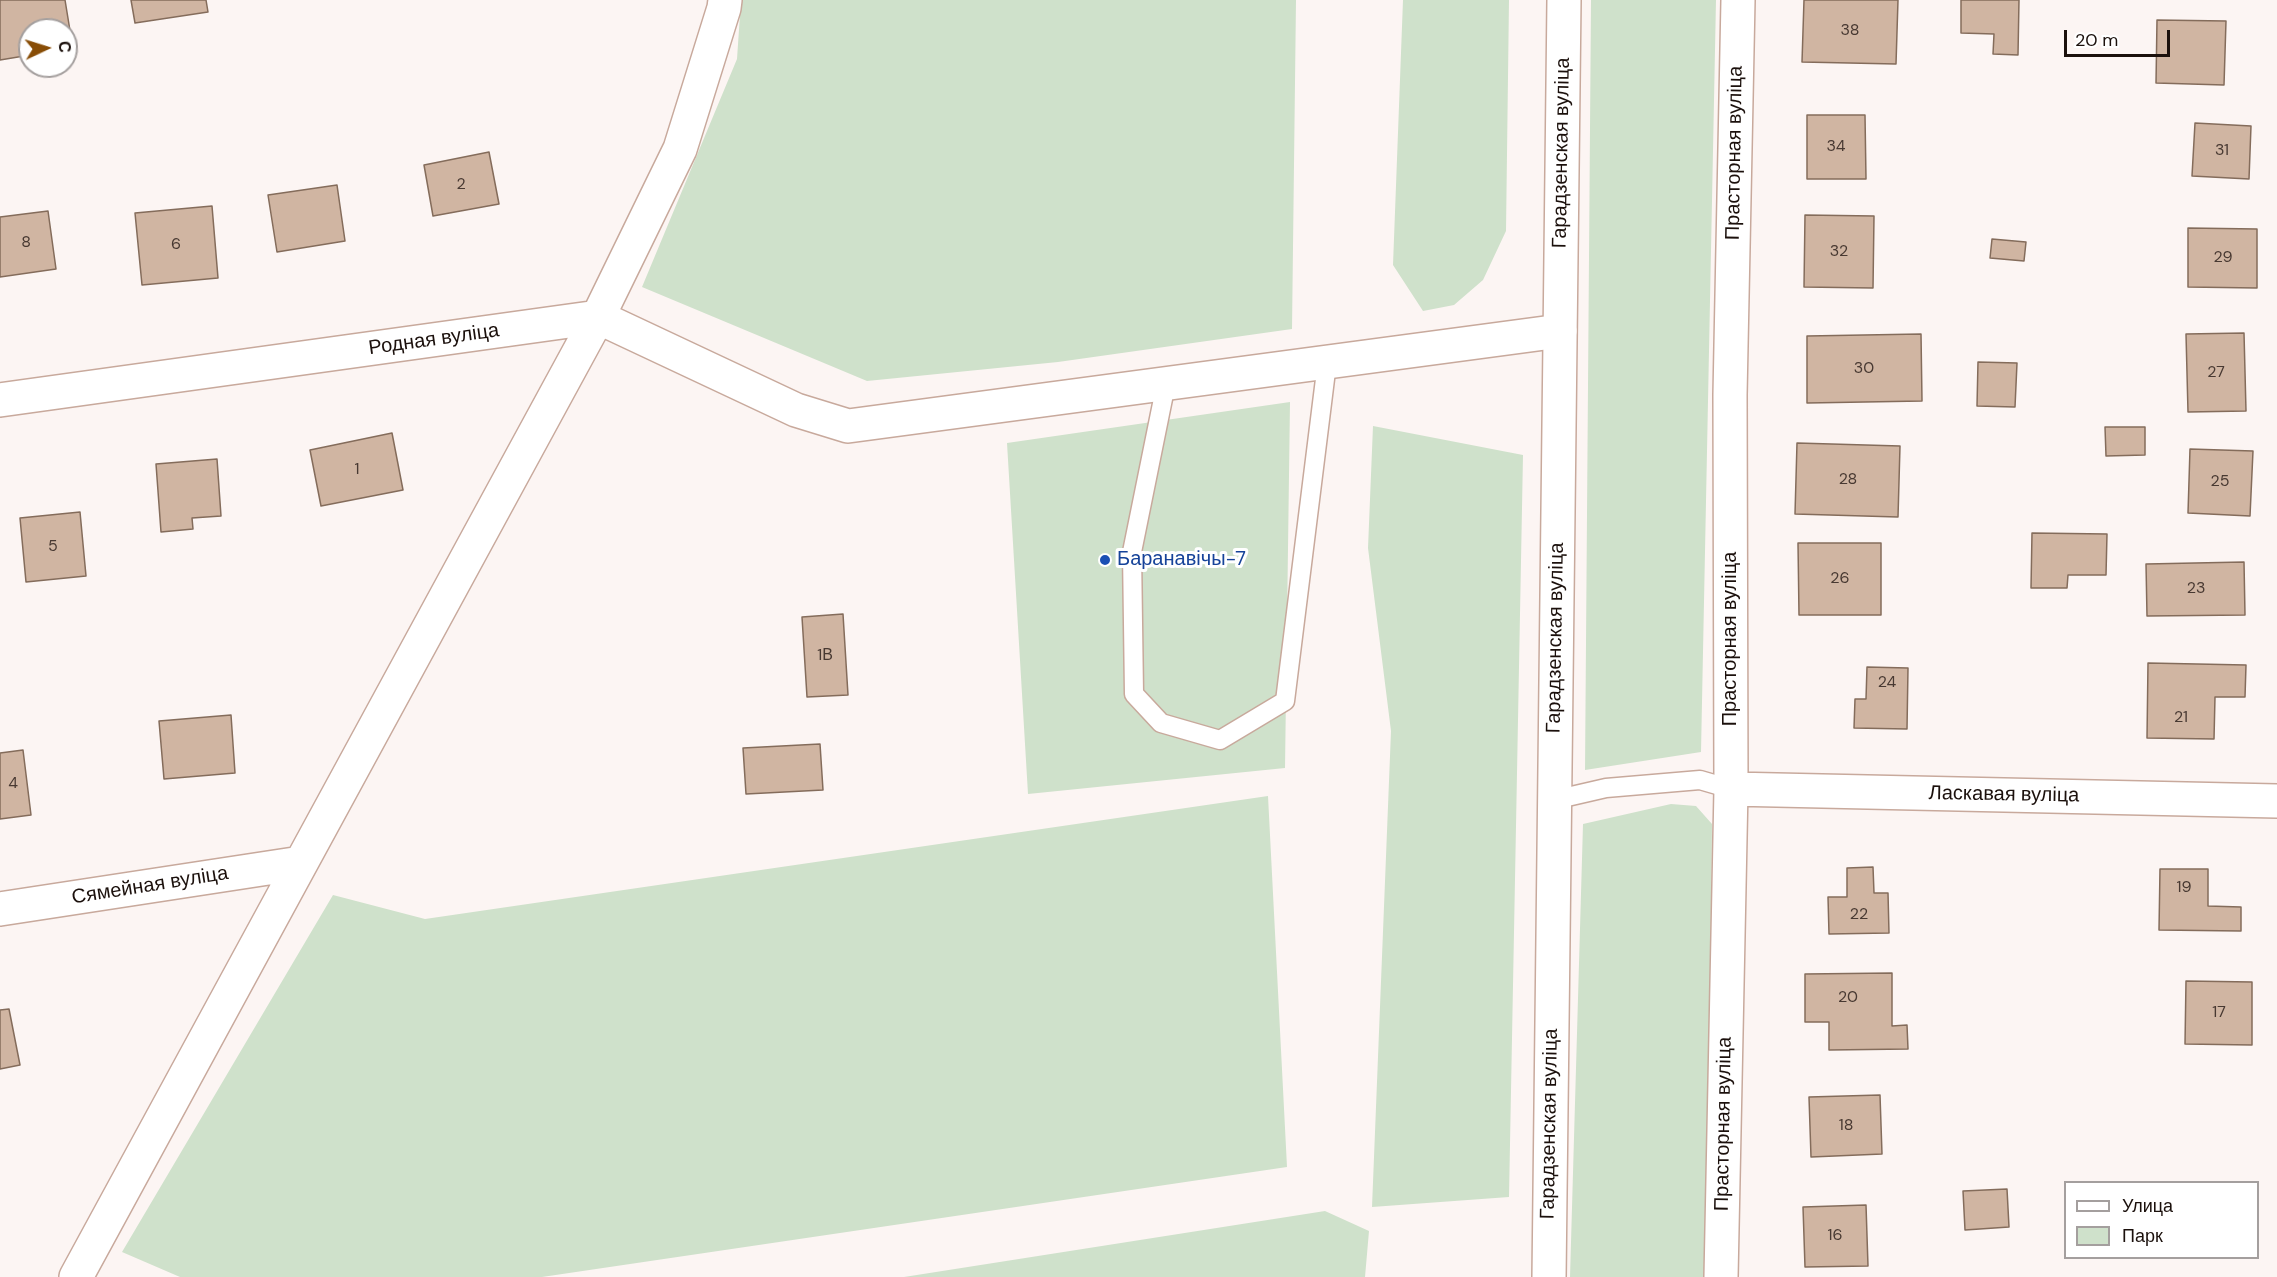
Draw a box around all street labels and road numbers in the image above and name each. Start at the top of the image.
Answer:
street label: Гарадзенская вуліца [1548,57,1576,249]
street label: Прасторная вуліца [1721,66,1749,240]
street label: Родная вуліца [367,319,501,361]
street label: Гарадзенская вуліца [1542,542,1570,734]
street label: Прасторная вуліца [1719,552,1743,726]
street label: Ласкавая вуліца [1928,782,2080,808]
street label: Сямейная вуліца [70,862,230,910]
street label: Гарадзенская вуліца [1536,1028,1564,1220]
street label: Прасторная вуліца [1710,1037,1738,1211]

